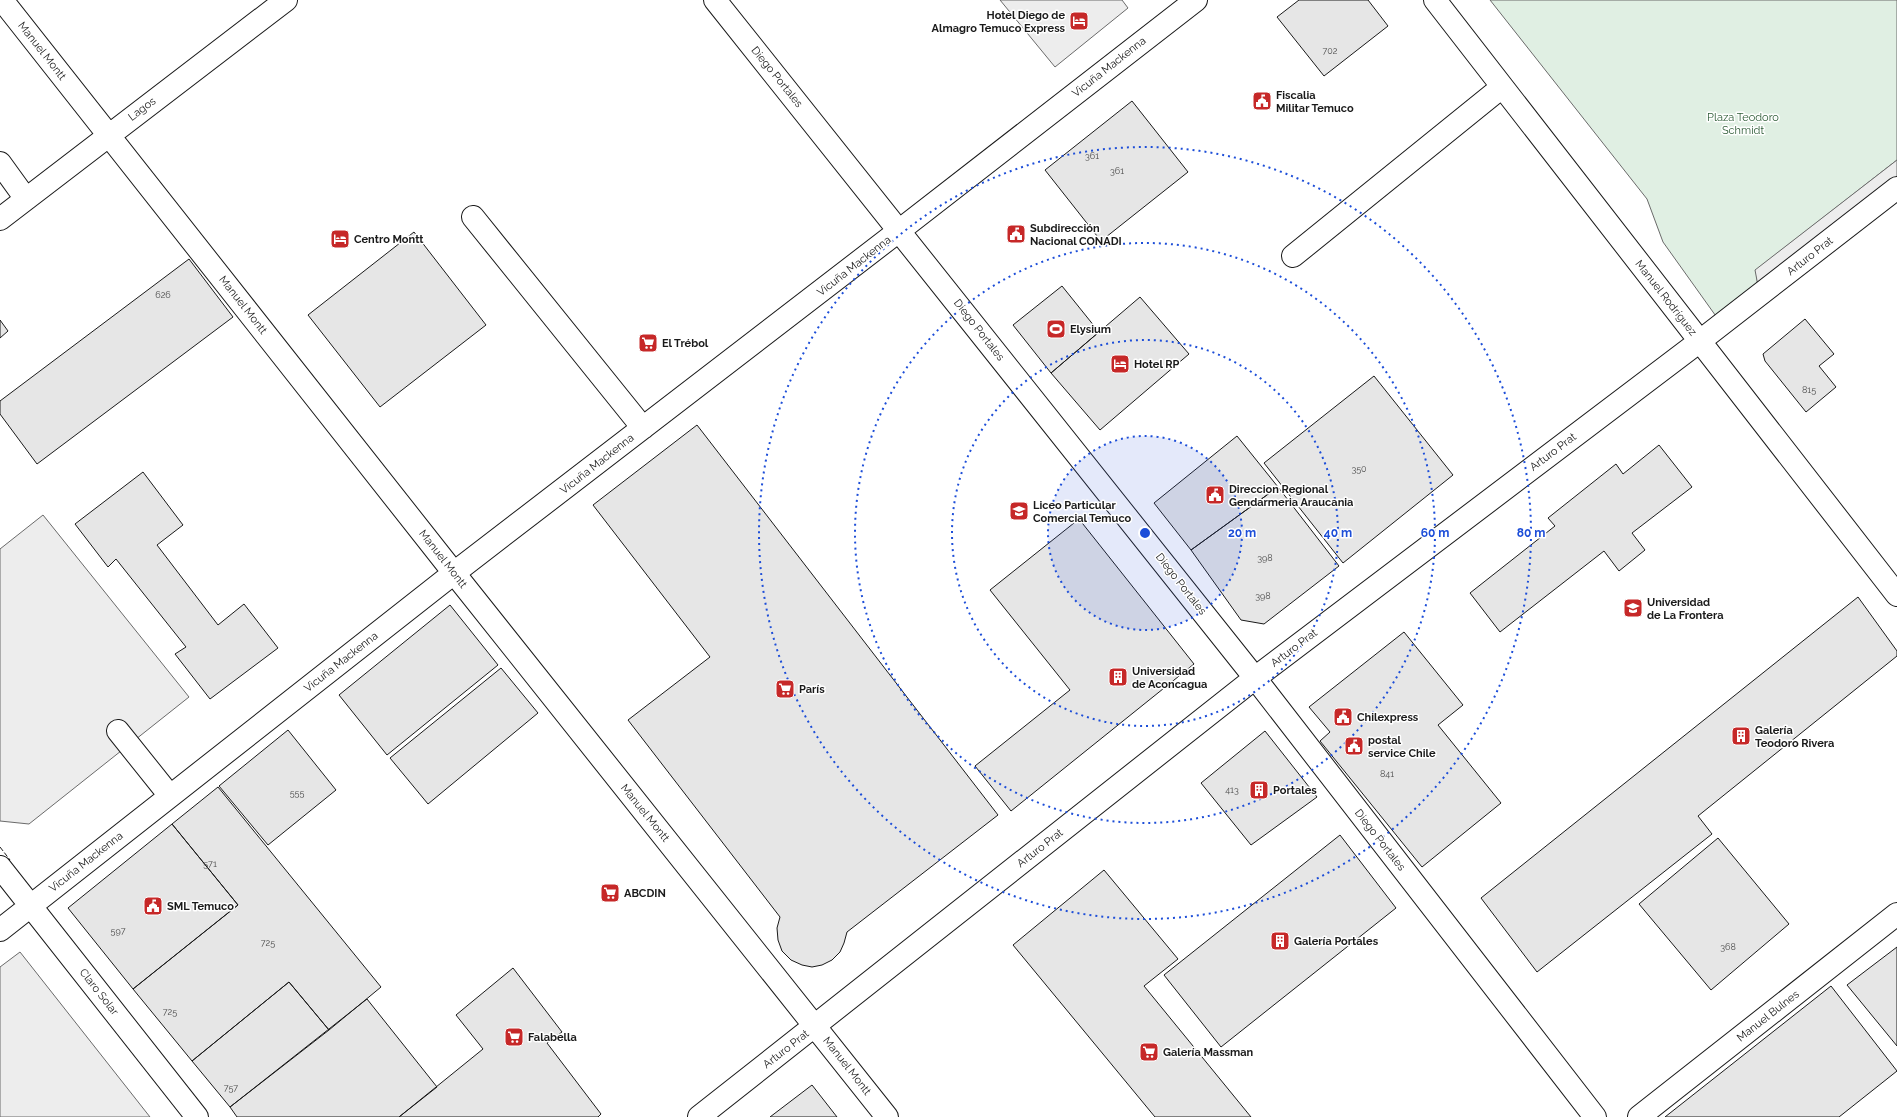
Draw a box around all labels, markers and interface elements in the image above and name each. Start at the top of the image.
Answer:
place label: Hotel Diego de Almagro Temuco Express [932,9,1066,35]
hotel icon: Hotel Diego de Almagro Temuco Express [1068,10,1090,32]
street label: Manuel Montt [15,19,69,83]
street label: Vicuña Mackenna [1070,34,1148,100]
street label: Diego Portales [749,44,805,110]
house number: 702 [1323,46,1338,56]
place label: Fiscalia Militar Temuco [1276,89,1354,115]
public building icon: Fiscalia Militar Temuco [1251,90,1273,112]
street label: Lagos [126,94,158,124]
park label: Plaza Teodoro Schmidt [1707,111,1779,137]
house number: 361 [1085,151,1099,161]
house number: 361 [1110,166,1124,176]
place label: Subdirección Nacional CONADI [1030,222,1122,248]
public building icon: Subdirección Nacional CONADI [1005,223,1027,245]
hotel icon: Centro Montt [329,228,351,250]
place label: Centro Montt [354,233,424,246]
street label: Vicuña Mackenna [815,233,893,299]
street label: Arturo Prat [1784,234,1836,278]
street label: Manuel Rodríguez [1632,258,1700,339]
street label: Manuel Montt [216,273,270,337]
house number: 626 [155,290,171,300]
street label: Diego Portales [951,297,1007,363]
sports icon: Elysium [1045,318,1067,340]
place label: Elysium [1070,323,1111,336]
supermarket icon: El Trébol [637,332,659,354]
place label: El Trébol [662,337,709,350]
hotel icon: Hotel RP [1109,353,1131,375]
place label: Hotel RP [1134,358,1180,371]
house number: 815 [1802,385,1816,395]
street label: Arturo Prat [1527,430,1579,474]
street label: Vicuña Mackenna [558,431,636,497]
house number: 350 [1351,464,1367,474]
place label: Direccion Regional Gendarmeria Araucania [1229,483,1353,509]
public building icon: Direccion Regional Gendarmeria Araucania [1204,484,1226,506]
place label: Liceo Particular Comercial Temuco [1033,499,1132,525]
school or university icon: Liceo Particular Comercial Temuco [1008,500,1030,522]
centre of rings [1138,526,1152,540]
text: 20 m [1228,526,1256,540]
text: 40 m [1324,526,1352,540]
text: 60 m [1421,526,1449,540]
text: 80 m [1517,526,1545,540]
street label: Manuel Montt [416,527,470,591]
street label: Diego Portales [1153,551,1209,617]
house number: 398 [1257,553,1273,563]
house number: 398 [1255,591,1271,601]
place label: Universidad de La Frontera [1647,596,1723,622]
school or university icon: Universidad de La Frontera [1622,597,1644,619]
street label: Arturo Prat [1268,626,1320,670]
street label: Vicuña Mackenna [302,629,380,695]
place label: Universidad de Aconcagua [1132,665,1207,691]
building icon: Universidad de Aconcagua [1107,666,1129,688]
supermarket icon: París [774,678,796,700]
place label: París [799,683,825,696]
public building icon: Chilexpress [1332,706,1354,728]
place label: Chilexpress [1357,711,1419,724]
place label: Galería Teodoro Rivera [1755,724,1834,750]
building icon: Galería Teodoro Rivera [1730,725,1752,747]
place label: postal service Chile [1368,734,1436,760]
public building icon: postal service Chile [1343,735,1365,757]
house number: 841 [1380,769,1394,779]
building icon: Portales [1248,779,1270,801]
street label: Manuel Montt [618,782,672,845]
place label: Portales [1273,784,1317,797]
house number: 413 [1225,785,1239,795]
house number: 555 [290,788,304,798]
street label: Diego Portales [1352,807,1408,873]
street label: Arturo Prat [1014,826,1066,870]
street label: Vicuña Mackenna [47,829,125,895]
house number: 571 [203,859,217,869]
supermarket icon: ABCDIN [599,882,621,904]
place label: ABCDIN [624,887,666,900]
public building icon: SML Temuco [142,895,164,917]
place label: SML Temuco [167,900,234,913]
house number: 597 [111,926,126,936]
building icon: Galería Portales [1269,930,1291,952]
place label: Galería Portales [1294,935,1379,948]
house number: 725 [261,938,275,948]
house number: 368 [1720,942,1736,952]
street label: Claro Solar [77,966,121,1018]
street label: Manuel Bulnes [1734,988,1802,1044]
house number: 725 [163,1007,177,1017]
supermarket icon: Falabella [503,1026,525,1048]
street label: Arturo Prat [760,1027,812,1071]
place label: Falabella [528,1031,577,1044]
street label: Manuel Montt [820,1034,874,1098]
supermarket icon: Galería Massman [1138,1041,1160,1063]
place label: Galería Massman [1163,1046,1254,1059]
house number: 757 [224,1083,238,1093]

